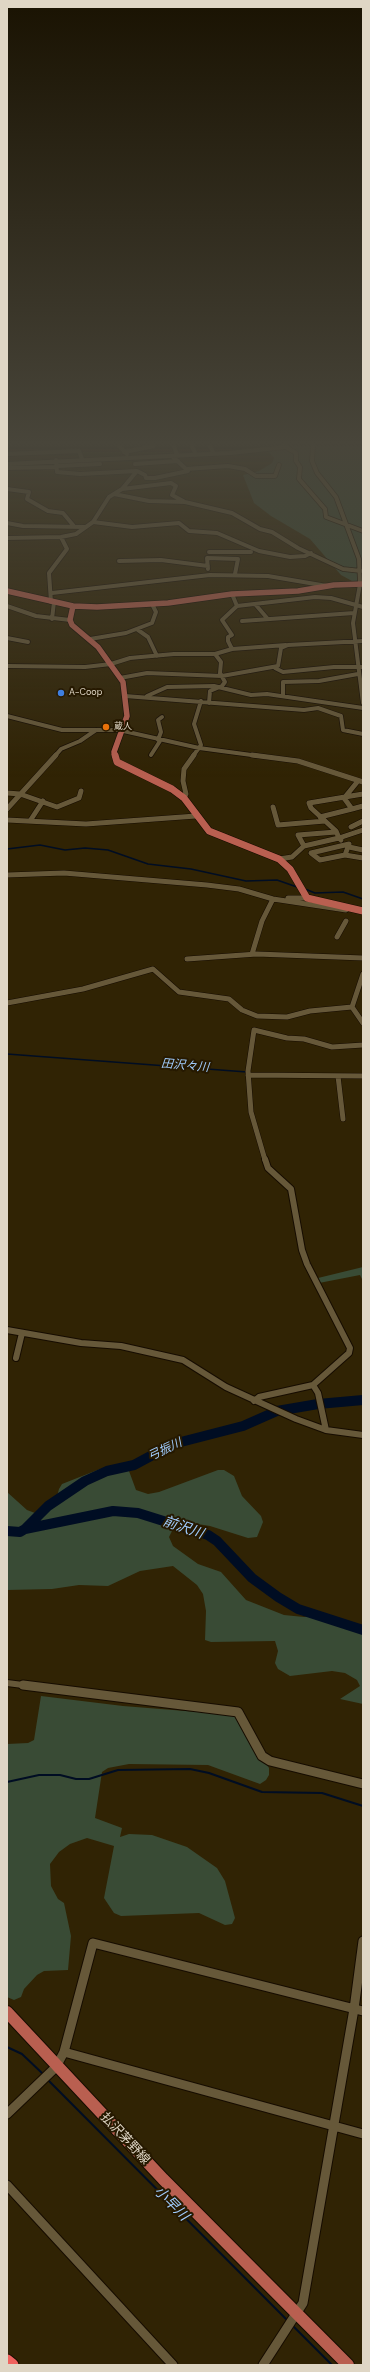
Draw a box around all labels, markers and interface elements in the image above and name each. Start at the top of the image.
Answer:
marker: A-Coop [56,688,66,698]
place label: A-Coop [69,688,102,698]
marker: 蔵人 [101,722,111,732]
place label: 蔵人 [114,722,132,732]
water label: 田沢々川 [160,1057,210,1075]
water label: 弓振川 [146,1436,184,1464]
water label: 前沢川 [160,1513,206,1543]
street label: 払沢茅野線 [97,2110,153,2168]
water label: 小早川 [150,2183,192,2225]

